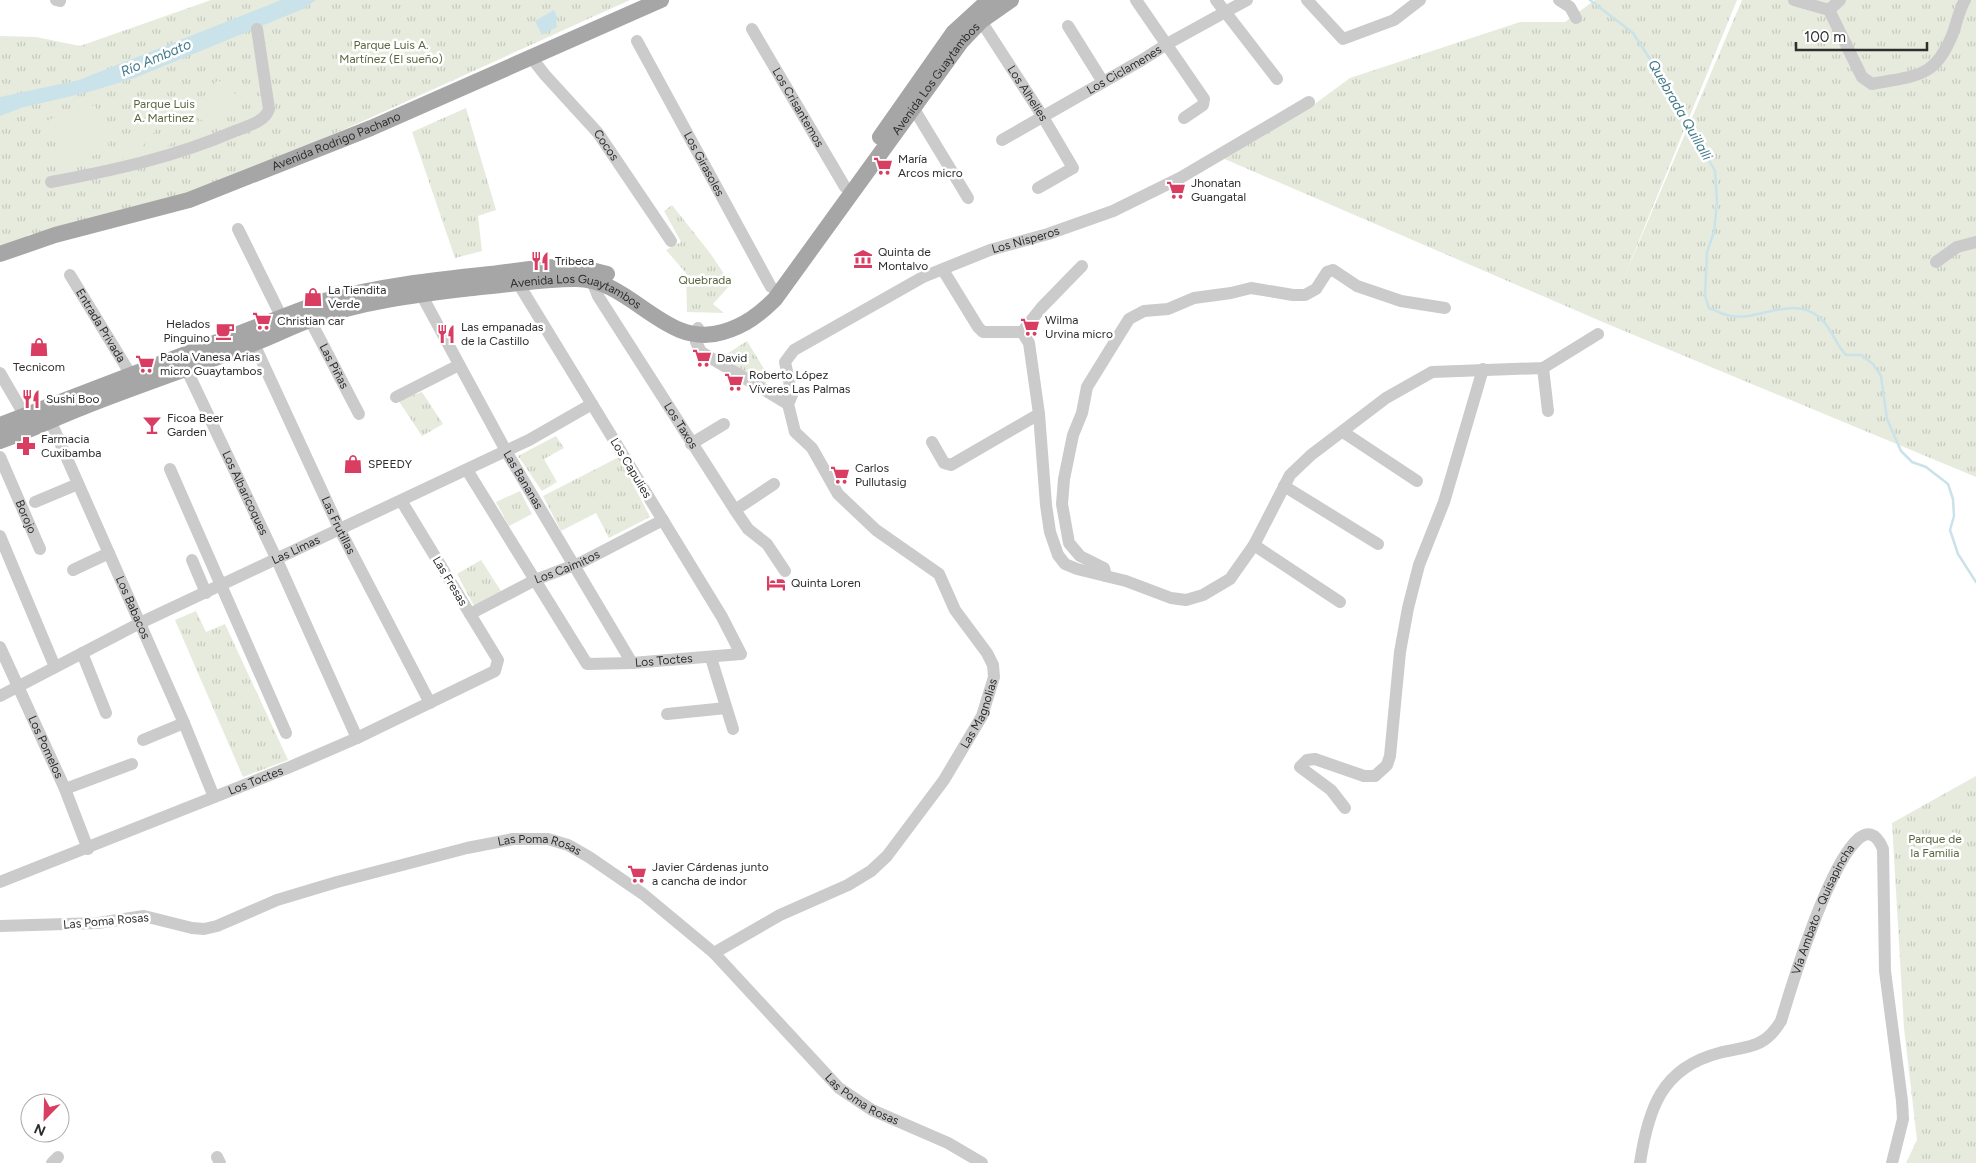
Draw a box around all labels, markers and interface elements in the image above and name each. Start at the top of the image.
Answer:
street label: Avenida Los Guaytambos [889,20,983,138]
scale bar [1796,20,1927,52]
text: 100 m [1804,28,1846,46]
water label: Río Ambato [118,36,194,80]
park label: Parque Luis A. Martínez (El sueño) [339,38,443,66]
street label: Los Ciclamenes [1084,42,1164,97]
water label: Quebrada Quillalli [1644,57,1716,164]
street label: Los Alhelies [1005,63,1051,124]
street label: Los Crisantemos [769,65,827,150]
park label: Parque Luis A. Martinez [133,97,195,125]
street label: Avenida Rodrigo Pachano [270,109,403,174]
street label: Cocos [591,127,622,164]
street label: Los Girasoles [681,129,727,199]
place label: María Arcos micro [898,152,963,180]
supermarket icon: María Arcos micro [872,155,894,177]
place label: Jhonatan Guangatal [1191,176,1246,204]
supermarket icon: Jhonatan Guangatal [1165,179,1187,201]
street label: Los Nisperos [990,223,1062,256]
place label: Quinta de Montalvo [878,245,931,273]
museum icon: Quinta de Montalvo [852,248,874,270]
restaurant icon: Tribeca [529,250,551,272]
place label: Tribeca [555,254,594,268]
street label: Avenida Los Guaytambos [509,272,644,312]
park label: Quebrada [679,273,731,287]
place label: La Tiendita Verde [328,283,386,311]
street label: Entrada Privada [73,286,129,365]
shop icon: La Tiendita Verde [302,286,324,308]
supermarket icon: Christian car [251,310,273,332]
place label: Wilma Urvina micro [1045,313,1113,341]
place label: Christian car [277,314,345,328]
supermarket icon: Wilma Urvina micro [1019,316,1041,338]
place label: Helados Pinguino [163,317,210,345]
cafe icon: Helados Pinguino [214,320,236,342]
place label: Las empanadas de la Castillo [461,320,544,348]
restaurant icon: Las empanadas de la Castillo [435,323,457,345]
shop icon: Tecnicom [28,336,50,358]
street label: Las Piñas [316,341,352,391]
supermarket icon: David [691,347,713,369]
place label: Paola Vanesa Arias micro Guaytambos [160,350,262,378]
place label: David [717,351,747,365]
supermarket icon: Paola Vanesa Arias micro Guaytambos [134,353,156,375]
place label: Tecnicom [13,360,65,374]
place label: Roberto López Víveres Las Palmas [749,368,851,396]
supermarket icon: Roberto López Víveres Las Palmas [723,371,745,393]
restaurant icon: Sushi Boo [20,388,42,410]
place label: Sushi Boo [46,392,99,406]
street label: Los Taxos [661,400,701,452]
place label: Ficoa Beer Garden [167,411,223,439]
bar icon: Ficoa Beer Garden [141,414,163,436]
place label: Farmacia Cuxibamba [41,432,101,460]
pharmacy icon: Farmacia Cuxibamba [15,435,37,457]
street label: Los Capulies [608,435,655,501]
street label: Las Bananas [500,448,546,512]
street label: Los Albaricoques [219,449,271,538]
shop icon: SPEEDY [342,453,364,475]
place label: SPEEDY [368,457,413,471]
place label: Carlos Pullutasig [855,461,907,489]
supermarket icon: Carlos Pullutasig [829,464,851,486]
street label: Las Frutillas [318,494,359,557]
street label: Borojo [12,498,39,536]
street label: Las Limas [269,532,323,567]
street label: Los Caimitos [532,547,602,587]
street label: Las Fresas [430,554,470,609]
hotel icon: Quinta Loren [765,572,787,594]
street label: Los Babacos [113,574,153,642]
place label: Quinta Loren [791,576,861,590]
street label: Los Toctes [634,651,694,670]
street label: Las Magnolias [957,676,1000,751]
street label: Los Pomelos [25,713,66,781]
street label: Los Toctes [226,763,285,798]
street label: Las Poma Rosas [496,832,584,858]
park label: Parque de la Familia [1908,832,1962,860]
street label: Vía Ambato - Quisapincha [1789,841,1857,977]
place label: Javier Cárdenas junto a cancha de indor [652,860,769,888]
supermarket icon: Javier Cárdenas junto a cancha de indor [626,863,648,885]
street label: Las Poma Rosas [63,910,150,932]
street label: Las Poma Rosas [822,1070,902,1128]
north arrow [20,1093,70,1143]
text: N [32,1120,48,1139]

